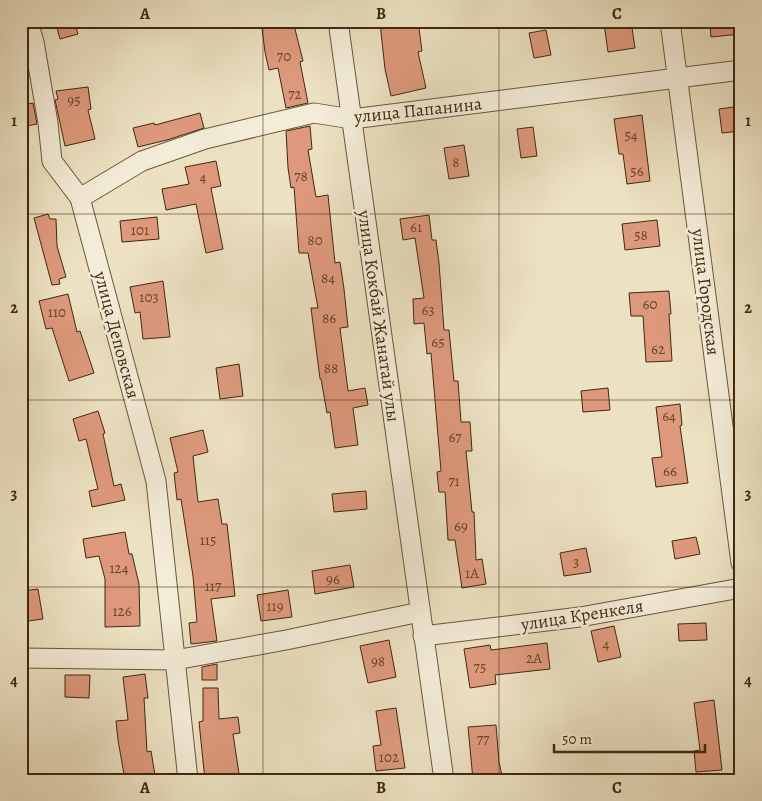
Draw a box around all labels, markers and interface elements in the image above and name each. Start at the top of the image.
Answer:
text: A [139,3,151,25]
text: B [376,3,386,25]
text: C [612,3,622,25]
house number: 70 [277,46,291,66]
house number: 72 [288,84,302,104]
house number: 95 [67,90,81,110]
street label: улица Папанина [352,91,484,129]
text: 1 [11,110,17,132]
text: 1 [745,110,751,132]
house number: 54 [624,125,638,145]
house number: 8 [452,152,460,172]
house number: 56 [630,161,644,181]
house number: 78 [294,166,308,186]
house number: 4 [200,167,207,187]
street label: улица Кокбай Жанатай улы [352,208,406,423]
house number: 61 [410,217,422,237]
house number: 101 [131,220,149,240]
house number: 58 [634,225,648,245]
street label: улица Городская [686,226,726,357]
house number: 80 [307,230,323,250]
street label: улица Деповская [88,268,146,401]
house number: 84 [321,268,335,288]
house number: 103 [139,287,159,307]
house number: 60 [643,294,657,314]
text: 2 [10,297,18,319]
text: 2 [744,297,752,319]
house number: 63 [421,300,435,320]
house number: 110 [48,302,66,322]
house number: 86 [322,308,336,328]
house number: 65 [431,332,445,352]
house number: 62 [651,339,665,359]
house number: 88 [324,358,338,378]
house number: 64 [662,406,676,426]
house number: 67 [448,427,462,447]
house number: 66 [663,461,677,481]
house number: 71 [448,471,460,491]
text: 3 [11,483,18,505]
text: 3 [745,483,752,505]
house number: 69 [454,516,468,536]
house number: 115 [200,530,216,550]
house number: 3 [573,552,579,572]
house number: 124 [109,558,129,578]
house number: 1А [465,563,479,583]
house number: 96 [326,569,340,589]
house number: 117 [205,576,222,596]
street label: улица Кренкеля [518,593,645,637]
house number: 119 [266,596,284,616]
house number: 126 [112,601,132,621]
house number: 4 [603,634,610,654]
house number: 2А [526,648,542,668]
house number: 98 [371,651,385,671]
house number: 75 [474,657,486,677]
text: 4 [10,670,18,692]
text: 4 [744,670,752,692]
scale bar [554,721,706,753]
house number: 77 [477,729,490,749]
text: 50 m [562,729,592,749]
house number: 102 [379,747,399,767]
text: A [139,777,151,799]
text: B [376,777,386,799]
text: C [612,777,622,799]

